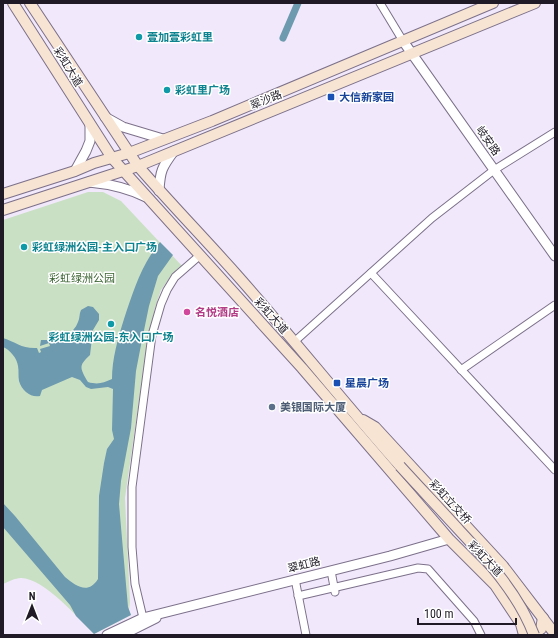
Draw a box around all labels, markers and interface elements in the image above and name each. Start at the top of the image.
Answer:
place label: 壹加壹彩虹里 [147,31,213,44]
marker: 壹加壹彩虹里 [134,32,144,42]
street label: 彩虹大道 [51,45,85,89]
place label: 彩虹里广场 [175,84,230,97]
marker: 彩虹里广场 [162,85,172,95]
street label: 翠沙路 [248,88,284,112]
place label: 大信新家园 [339,91,394,104]
marker: 大信新家园 [326,92,336,102]
street label: 岐安路 [473,124,503,158]
place label: 彩虹绿洲公园-主入口广场 [32,241,157,254]
marker: 彩虹绿洲公园-主入口广场 [19,242,29,252]
park label: 彩虹绿洲公园 [49,272,115,285]
street label: 彩虹大道 [251,295,291,337]
place label: 名悦酒店 [195,306,239,319]
marker: 名悦酒店 [182,307,192,317]
marker: 彩虹绿洲公园-东入口广场 [106,319,116,329]
place label: 彩虹绿洲公园-东入口广场 [49,331,173,344]
place label: 星晨广场 [345,377,389,390]
marker: 星晨广场 [332,378,342,388]
place label: 美银国际大厦 [280,401,346,414]
marker: 美银国际大厦 [267,402,277,412]
street label: 彩虹立交桥 [426,477,474,527]
street label: 彩虹大道 [465,539,505,579]
street label: 翠虹路 [286,555,322,575]
north arrow [12,586,52,626]
text: N [29,590,36,603]
scale bar [418,600,516,626]
text: 100 m [424,607,454,621]

